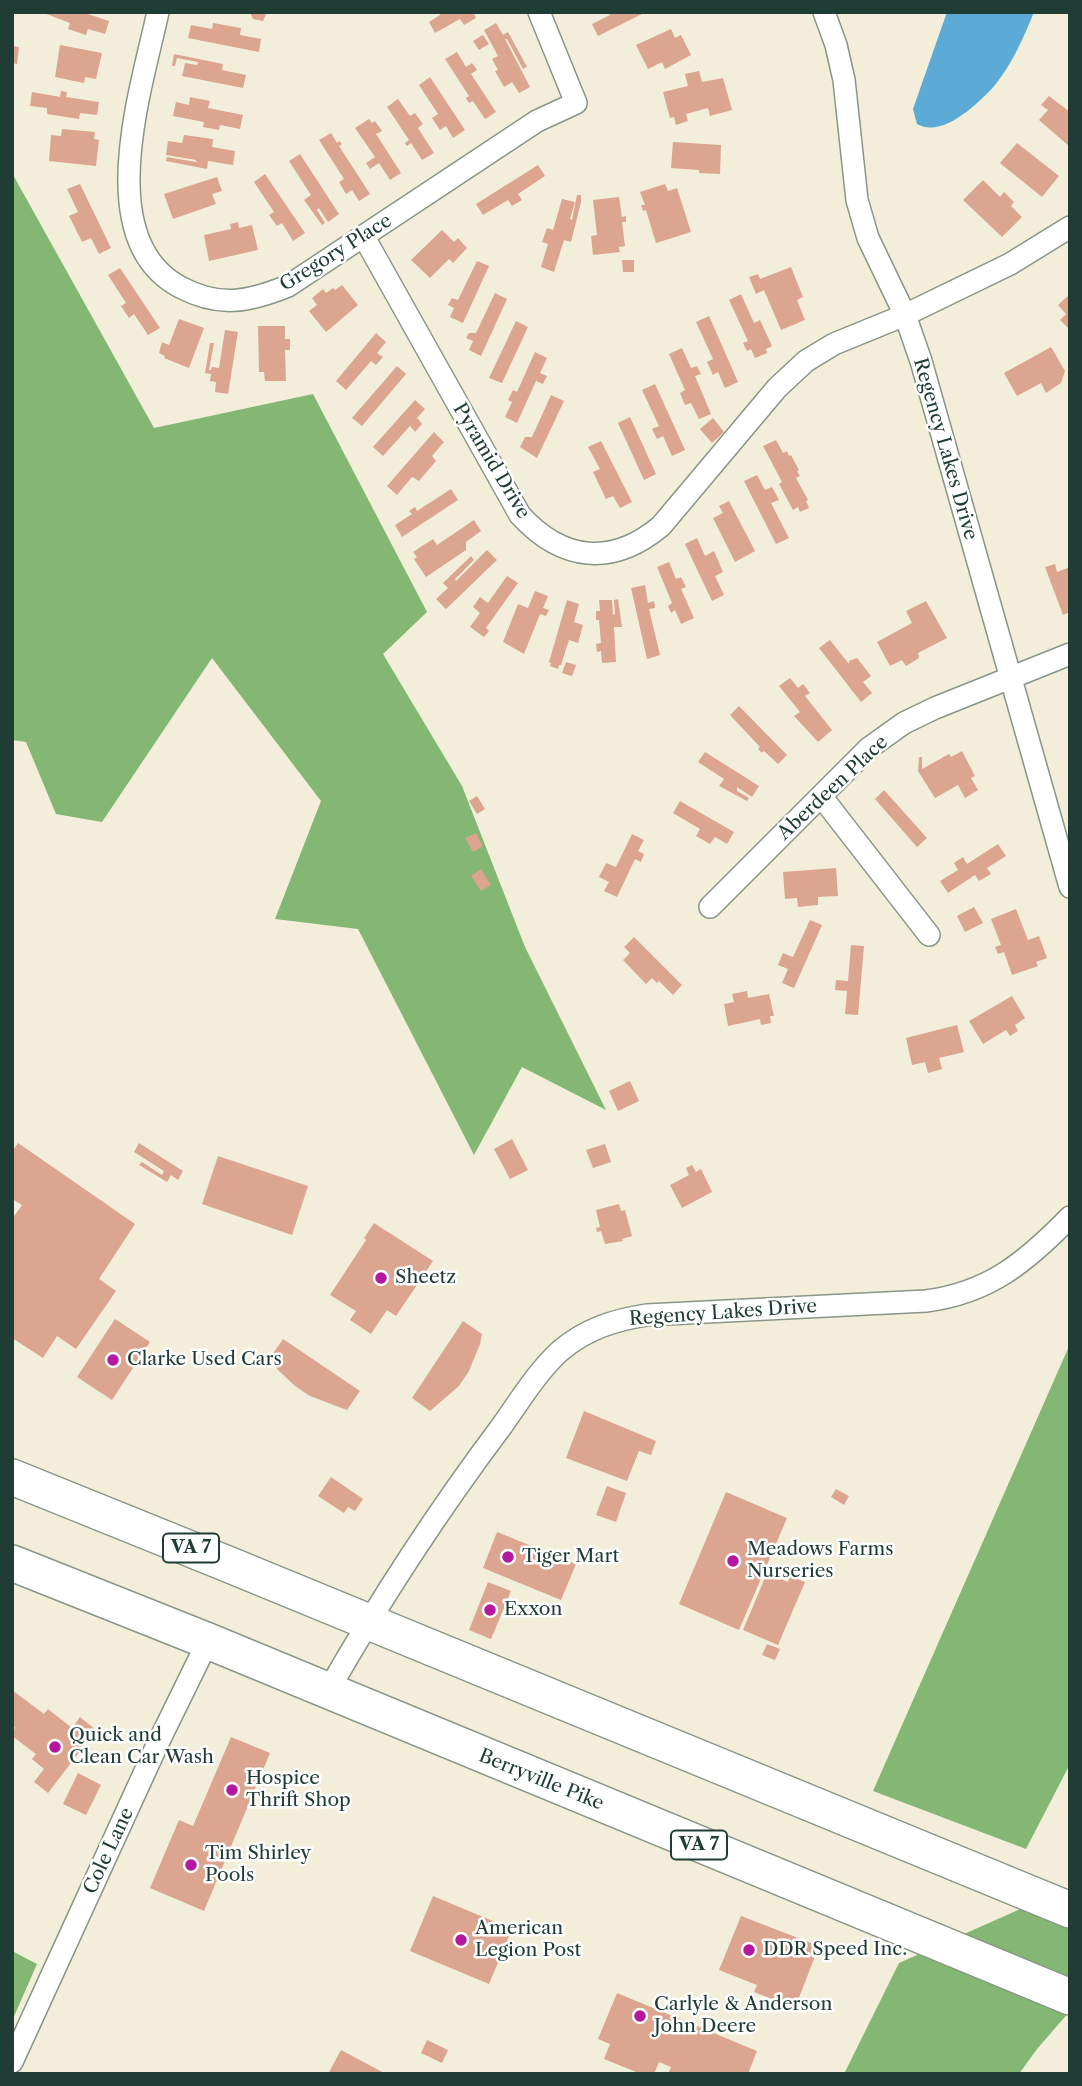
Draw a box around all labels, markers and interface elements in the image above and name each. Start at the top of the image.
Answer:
street label: Gregory Place [276,209,396,297]
street label: Regency Lakes Drive [908,355,982,543]
street label: Pyramid Drive [448,399,534,523]
street label: Aberdeen Place [773,731,893,845]
place label: Sheetz [395,1267,456,1289]
marker: Sheetz [373,1270,389,1286]
street label: Regency Lakes Drive [628,1295,818,1331]
place label: Clarke Used Cars [127,1349,282,1371]
marker: Clarke Used Cars [105,1352,121,1368]
road number: VA 7 [163,1534,219,1562]
place label: Meadows Farms Nurseries [747,1539,893,1583]
place label: Tiger Mart [522,1546,619,1568]
marker: Tiger Mart [500,1549,516,1565]
marker: Meadows Farms Nurseries [725,1553,741,1569]
place label: Exxon [504,1599,562,1621]
marker: Exxon [482,1602,498,1618]
place label: Quick and Clean Car Wash [69,1725,214,1769]
marker: Quick and Clean Car Wash [47,1739,63,1755]
street label: Berryville Pike [475,1745,607,1815]
place label: Hospice Thrift Shop [246,1768,351,1812]
marker: Hospice Thrift Shop [224,1782,240,1798]
street label: Cole Lane [79,1804,139,1898]
road number: VA 7 [671,1830,727,1859]
place label: Tim Shirley Pools [205,1843,311,1887]
marker: Tim Shirley Pools [183,1857,199,1873]
place label: American Legion Post [475,1918,581,1962]
marker: American Legion Post [453,1932,469,1948]
place label: DDR Speed Inc. [763,1939,907,1961]
marker: DDR Speed Inc. [741,1942,757,1958]
place label: Carlyle & Anderson John Deere [654,1994,832,2038]
marker: Carlyle & Anderson John Deere [632,2008,648,2024]

